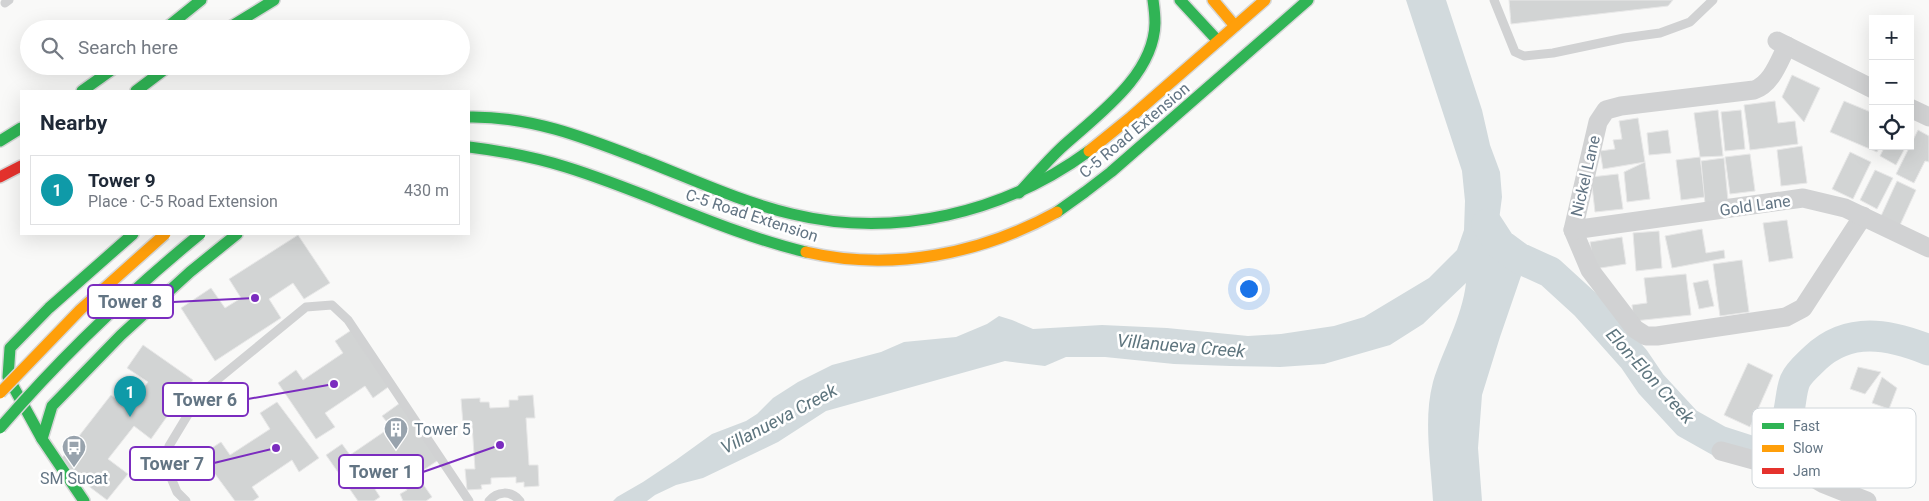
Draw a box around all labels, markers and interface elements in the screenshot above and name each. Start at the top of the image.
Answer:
map controls [1869,15,1914,150]
button: + [1869,15,1914,60]
search box [20,20,470,75]
icon: search [38,34,66,62]
text: Search here [78,36,178,59]
button: − [1869,60,1914,105]
street label: C-5 Road Extension [1075,79,1193,182]
button: locate [1869,105,1914,150]
text: Nearby [40,111,107,135]
street label: Nickel Lane [1567,134,1604,219]
text: Tower 9 [88,169,156,192]
text: 1 [52,181,62,200]
text: 430 m [404,181,449,200]
street label: C-5 Road Extension [683,185,820,246]
street label: Gold Lane [1718,191,1792,220]
text: Place · C-5 Road Extension [88,192,278,211]
your location [1236,276,1262,302]
callout: Tower 8 [88,285,173,318]
text: Tower 8 [98,291,162,312]
water label: Elon-Elon Creek [1602,324,1700,429]
water label: Villanueva Creek [1116,329,1247,362]
pin: 1 [114,376,146,417]
water label: Villanueva Creek [717,379,841,458]
callout: Tower 6 [163,383,248,416]
text: Tower 6 [173,389,237,410]
legend [1752,408,1916,488]
building icon: Tower 5 [383,416,409,450]
text: Fast [1793,418,1820,434]
place label: Tower 5 [414,420,471,439]
bus stop icon: SM Sucat [61,434,87,468]
text: Slow [1793,440,1824,456]
callout: Tower 7 [130,447,214,480]
text: Tower 7 [140,453,204,474]
callout: Tower 1 [339,455,423,488]
text: Tower 1 [349,461,413,482]
text: Jam [1793,463,1821,479]
place label: SM Sucat [40,469,108,488]

